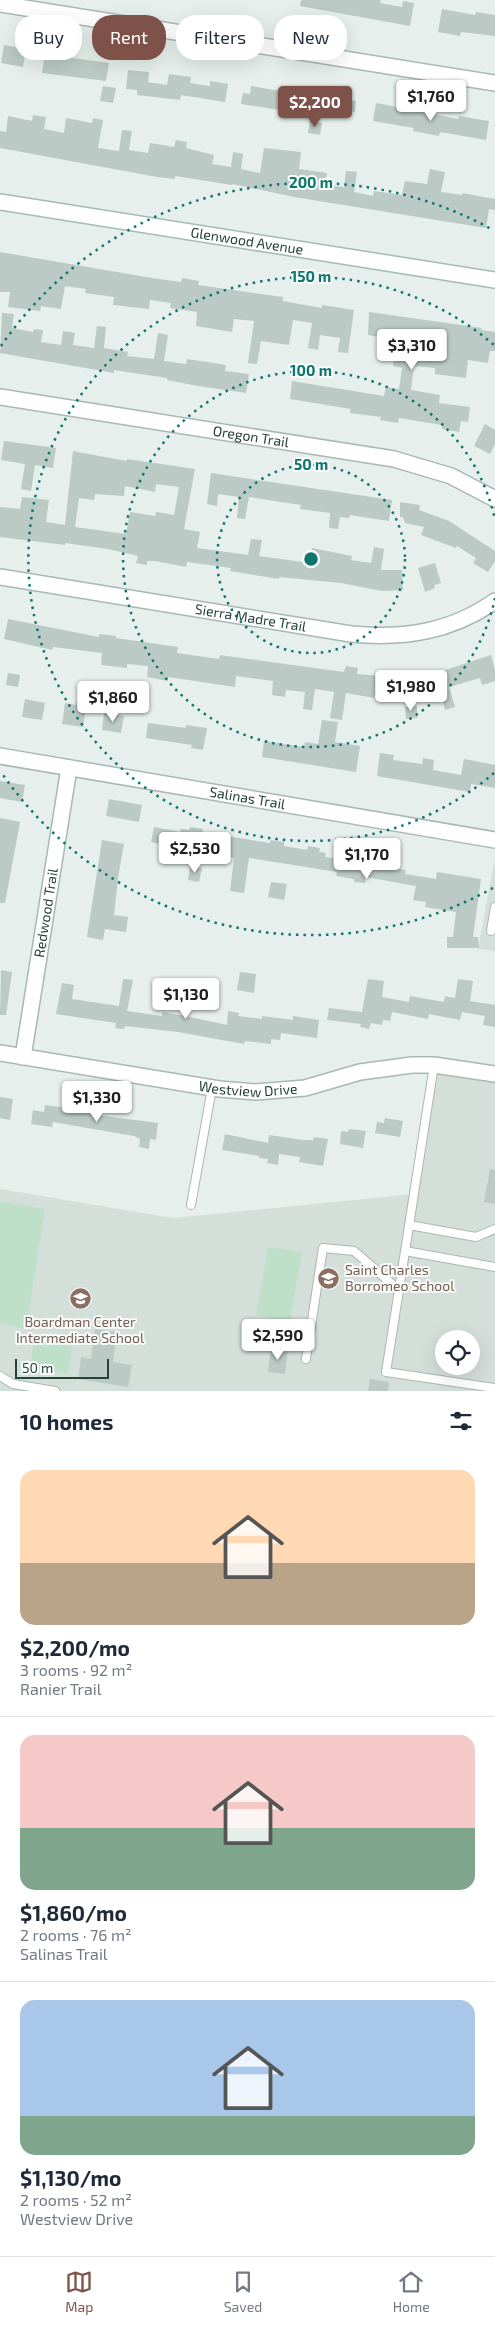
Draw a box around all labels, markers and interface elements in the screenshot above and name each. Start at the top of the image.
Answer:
chip: Buy [15,15,82,60]
chip: Rent [92,15,166,60]
chip: Filters [176,15,264,60]
chip: New [274,15,347,60]
pin: $1,760 [390,80,472,122]
pin: $2,200 [274,86,356,128]
text: $1,760 [407,86,455,105]
text: $2,200 [289,92,341,111]
text: 200 m [289,173,333,191]
street label: Glenwood Avenue [189,223,305,258]
text: 150 m [291,267,331,285]
pin: $3,310 [371,328,453,371]
text: $3,310 [388,335,436,354]
text: 100 m [290,361,332,379]
street label: Oregon Trail [212,422,291,450]
text: 50 m [294,455,328,473]
centre of rings [302,550,320,568]
street label: Sierra Madre Trail [194,600,309,635]
pin: $1,980 [370,670,452,712]
text: $1,980 [386,676,436,695]
pin: $1,860 [72,680,154,723]
text: $1,860 [88,687,138,706]
street label: Salinas Trail [208,783,288,812]
pin: $2,530 [154,832,236,874]
text: $2,530 [170,838,220,857]
pin: $1,170 [326,838,408,880]
text: $1,170 [345,844,389,863]
street label: Redwood Trail [30,866,61,959]
pin: $1,130 [145,978,227,1020]
text: $1,130 [163,984,209,1003]
street label: Westview Drive [197,1077,298,1100]
pin: $1,330 [56,1080,138,1123]
text: $1,330 [73,1087,121,1106]
place label: Saint Charles Borromeo School [345,1261,455,1294]
school or university icon: Saint Charles Borromeo School [317,1266,341,1290]
school or university icon: Boardman Center Intermediate School [68,1287,92,1311]
place label: Boardman Center Intermediate School [16,1313,145,1346]
pin: $2,590 [237,1318,319,1361]
text: $2,590 [253,1325,303,1344]
map controls [435,1330,480,1375]
button: locate [435,1330,480,1375]
scale bar [15,1356,109,1379]
text: 50 m [22,1359,53,1376]
icon: filters [447,1407,475,1435]
text: 10 homes [20,1409,113,1434]
icon: home [203,1502,293,1592]
text: $2,200/mo [20,1635,130,1660]
text: 3 rooms · 92 m² [20,1660,132,1679]
text: Ranier Trail [20,1679,102,1698]
icon: home [203,1768,293,1858]
text: $1,860/mo [20,1900,127,1925]
text: 2 rooms · 76 m² [20,1925,132,1944]
text: Salinas Trail [20,1944,108,1963]
icon: home [203,2033,293,2123]
text: $1,130/mo [20,2165,121,2190]
text: 2 rooms · 52 m² [20,2190,132,2209]
text: Westview Drive [20,2209,133,2228]
tab: Map [65,2268,93,2315]
tab: Saved [224,2268,262,2315]
tab: Home [393,2268,430,2315]

